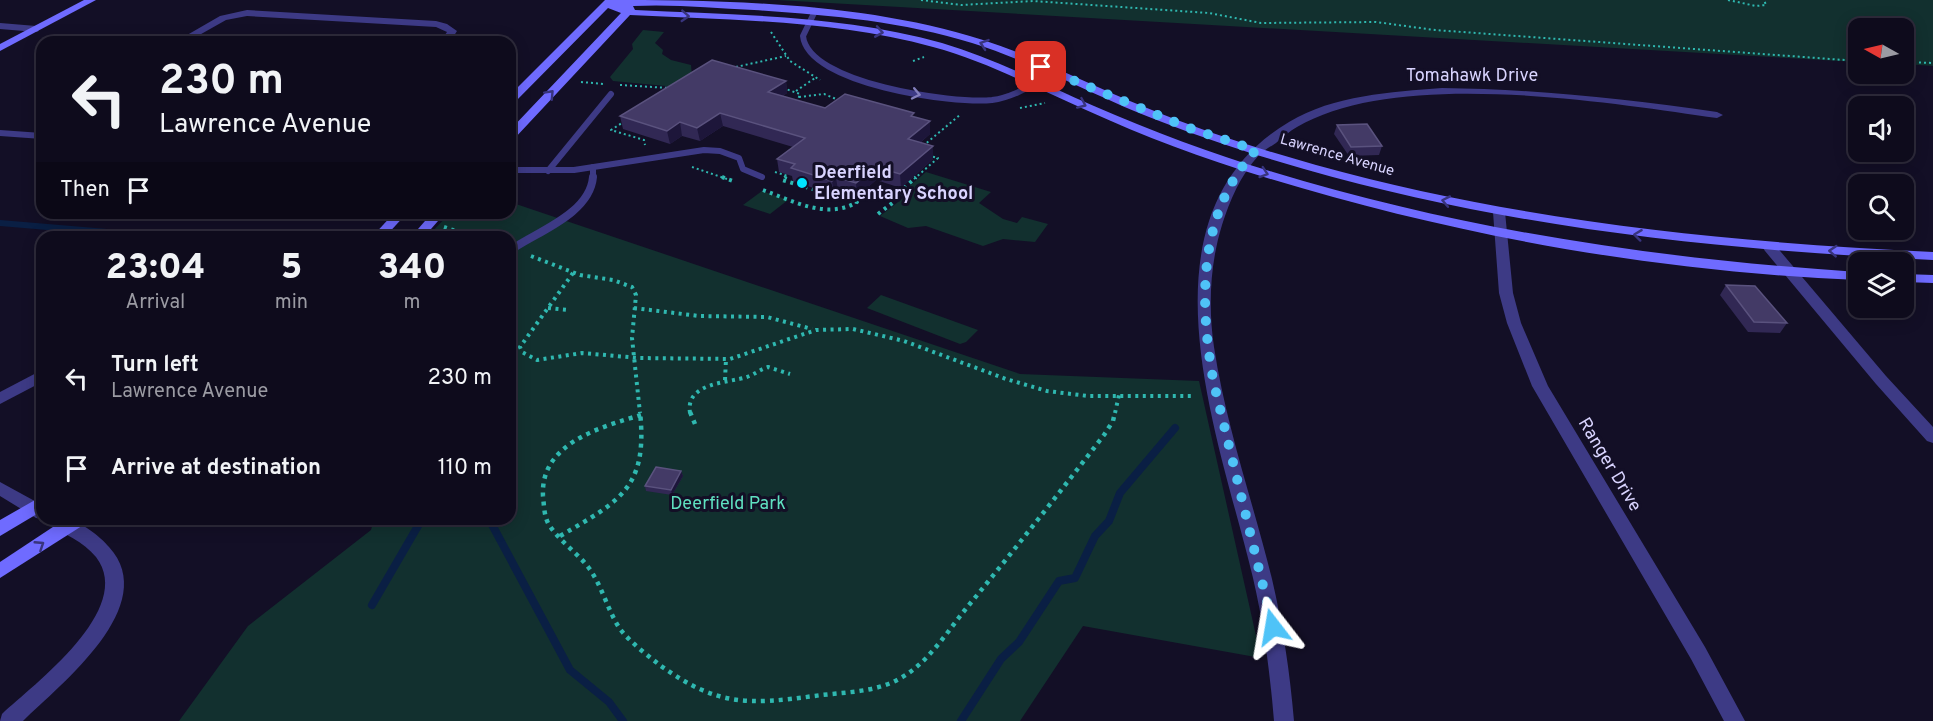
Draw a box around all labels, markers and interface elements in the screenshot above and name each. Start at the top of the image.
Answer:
one-way arrow [680,9,689,22]
north arrow [1848,18,1914,84]
map controls [1848,18,1914,318]
one-way arrow [874,25,884,38]
one-way arrow [979,39,990,52]
pin [1015,41,1066,92]
icon: arrive [1024,50,1057,83]
text: 230 m [159,56,284,109]
icon: left [60,60,138,138]
street label: Tomahawk Drive [1406,65,1538,88]
one-way arrow [911,87,921,100]
one-way arrow [543,90,554,101]
button: sound [1848,96,1914,162]
one-way arrow [1075,97,1086,109]
text: Lawrence Avenue [159,108,371,142]
street label: Lawrence Avenue [1278,131,1396,181]
place label: Deerfield Elementary School [814,162,973,206]
one-way arrow [1258,166,1269,178]
icon: arrive [122,174,155,207]
button: search [1848,174,1914,240]
marker: Deerfield Elementary School [795,176,809,190]
text: Then [60,177,110,204]
one-way arrow [1442,195,1452,208]
one-way arrow [1634,229,1643,241]
one-way arrow [1828,245,1837,258]
text: 23:04 [106,246,205,292]
text: 5 [281,246,302,292]
text: 340 [378,246,446,292]
button: layers [1848,252,1914,318]
text: Arrival [126,290,185,316]
text: min [275,290,308,316]
text: m [404,290,421,316]
text: Turn left [111,352,199,379]
icon: left [60,362,93,395]
text: 230 m [428,365,492,392]
text: Lawrence Avenue [111,379,268,405]
street label: Ranger Drive [1572,414,1646,516]
icon: arrive [60,452,93,485]
text: Arrive at destination [111,455,321,482]
text: 110 m [438,455,492,482]
park label: Deerfield Park [670,493,786,516]
one-way arrow [33,541,44,552]
position arrow [1241,595,1305,659]

